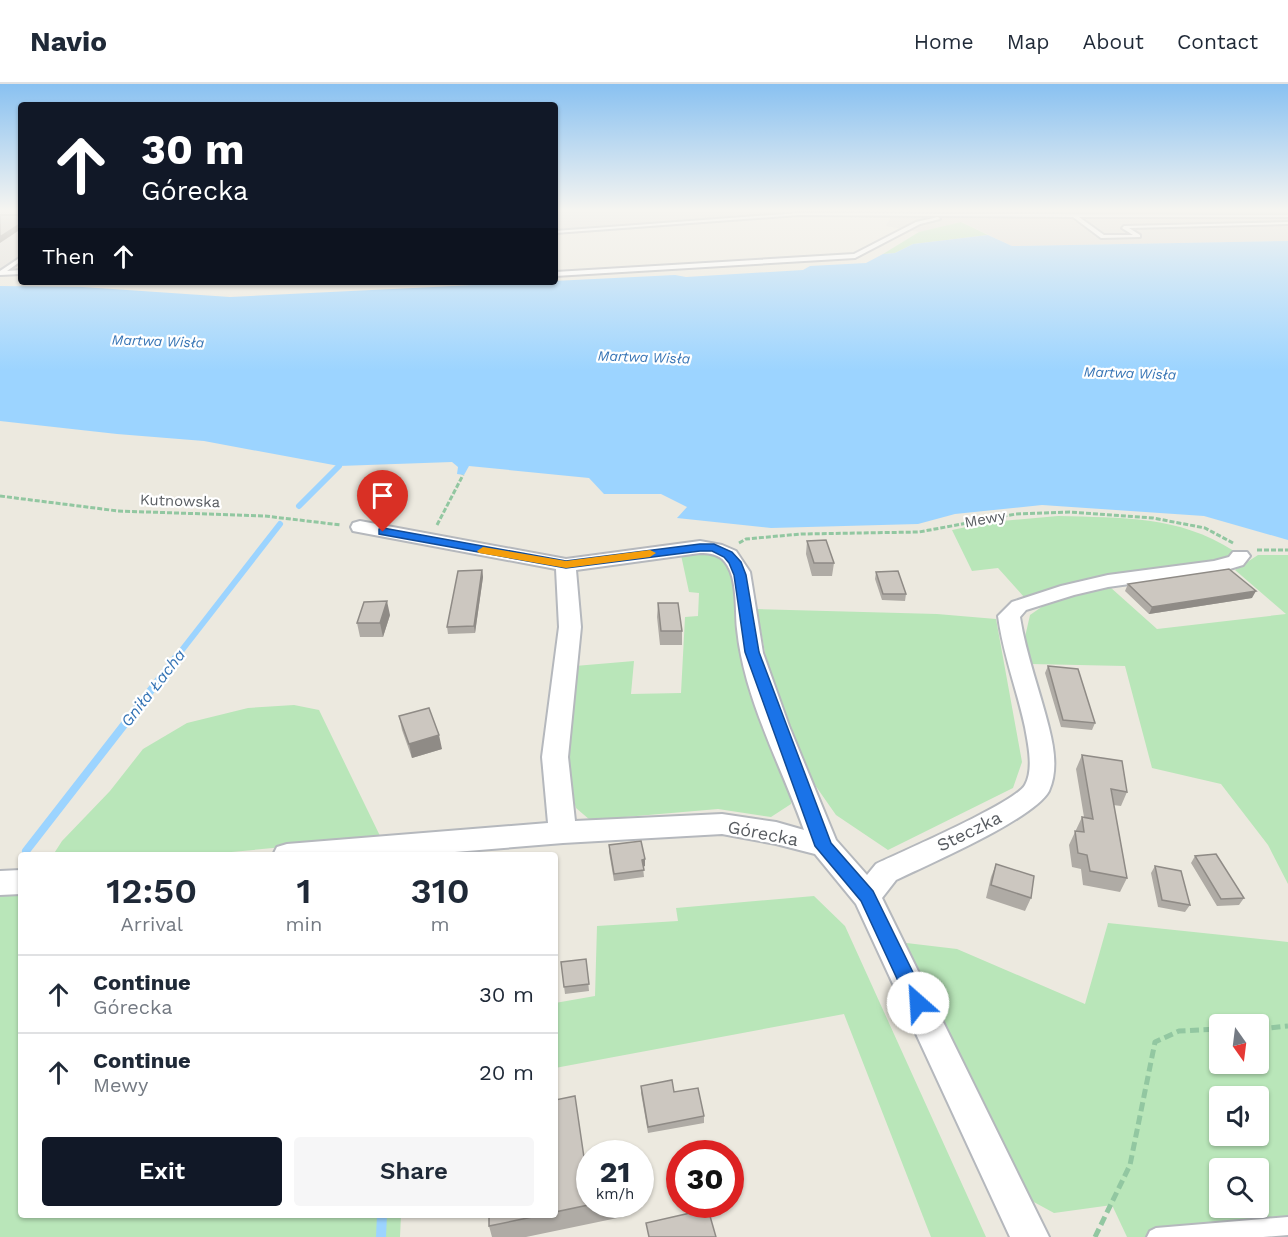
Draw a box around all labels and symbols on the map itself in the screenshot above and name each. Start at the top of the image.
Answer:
water label: Martwa Wisła [111,331,205,351]
water label: Martwa Wisła [597,347,691,367]
water label: Martwa Wisła [1083,363,1177,383]
pin [357,470,408,532]
street label: Kutnowska [140,491,221,511]
street label: Mewy [963,506,1007,531]
water label: Gniła Łacha [117,645,189,731]
street label: Steczka [933,806,1005,856]
street label: Górecka [726,816,800,850]
position arrow [886,971,950,1035]
north arrow [1209,1014,1269,1074]
speed limit sign: 30 [666,1140,744,1218]

